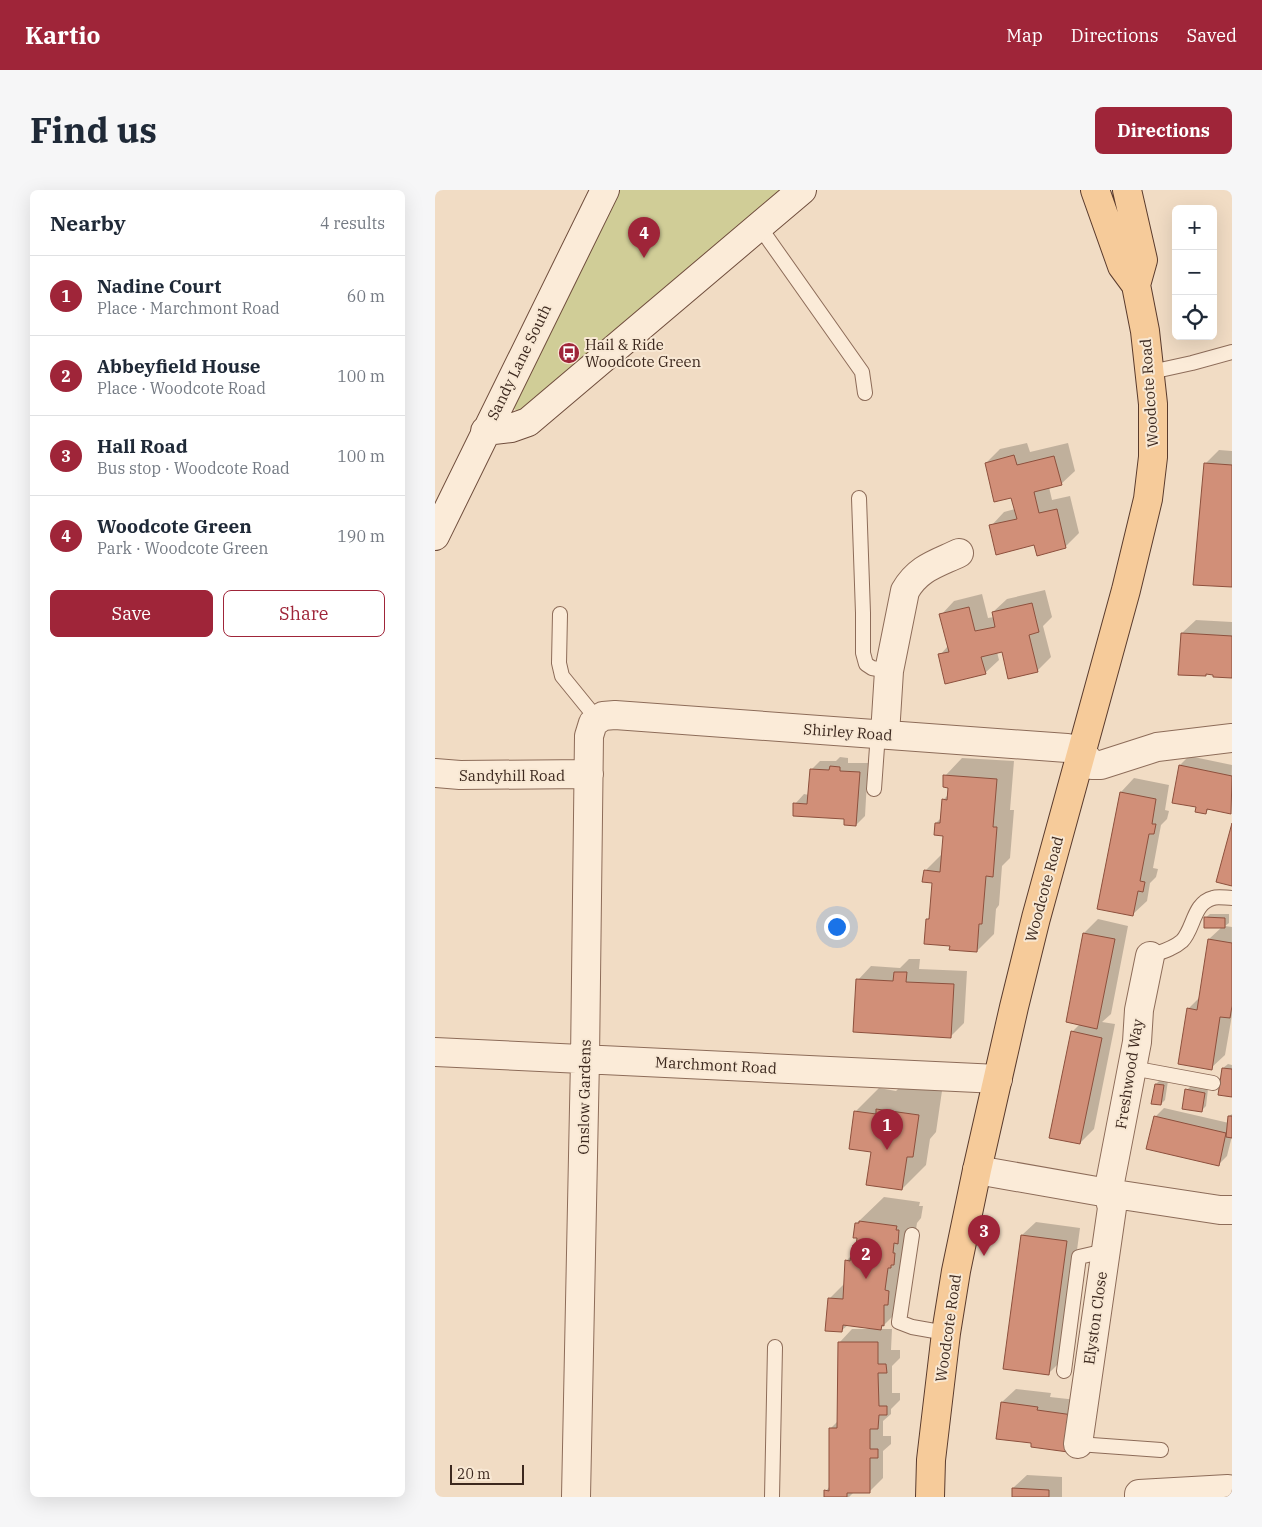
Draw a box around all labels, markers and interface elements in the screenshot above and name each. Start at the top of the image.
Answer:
text: Kartio [25,19,100,51]
text: Map [1006,24,1043,47]
text: Directions [1071,24,1159,47]
text: Saved [1187,24,1237,47]
text: Find us [30,107,157,153]
button: Directions [1095,107,1232,154]
map controls [1172,205,1217,340]
button: + [1172,205,1217,250]
text: Nearby [50,209,126,237]
text: 4 results [320,213,385,233]
pin: 4 [628,217,660,258]
button: − [1172,250,1217,295]
text: Nadine Court [97,274,221,298]
text: 1 [61,286,71,306]
text: 60 m [347,286,385,306]
button: locate [1172,295,1217,340]
text: Place · Marchmont Road [97,298,280,318]
street label: Sandy Lane South [483,301,555,423]
place label: Hail & Ride Woodcote Green [585,335,702,371]
street label: Woodcote Road [1136,338,1162,448]
bus stop icon: Hail & Ride Woodcote Green [557,341,581,365]
text: Abbeyfield House [97,354,261,378]
text: 2 [61,366,71,386]
text: 100 m [337,366,385,386]
text: Place · Woodcote Road [97,378,266,398]
text: Hall Road [97,434,188,458]
text: 3 [61,446,71,466]
text: 100 m [337,446,385,466]
text: Bus stop · Woodcote Road [97,458,290,478]
text: Woodcote Green [97,514,252,538]
text: 4 [61,526,71,546]
text: 190 m [337,526,385,546]
text: Park · Woodcote Green [97,538,268,558]
button: Save [50,590,213,637]
button: Share [223,590,385,637]
street label: Shirley Road [803,719,893,745]
street label: Sandyhill Road [459,766,565,785]
street label: Woodcote Road [1021,834,1067,944]
your location [824,914,850,940]
street label: Freshwood Way [1111,1018,1147,1130]
street label: Onslow Gardens [573,1039,595,1155]
street label: Marchmont Road [655,1052,777,1078]
pin: 1 [871,1109,903,1150]
pin: 3 [968,1215,1000,1256]
pin: 2 [850,1238,882,1279]
street label: Elyston Close [1079,1270,1111,1366]
street label: Woodcote Road [931,1273,965,1383]
scale bar [450,1462,524,1485]
text: 20 m [457,1465,490,1483]

